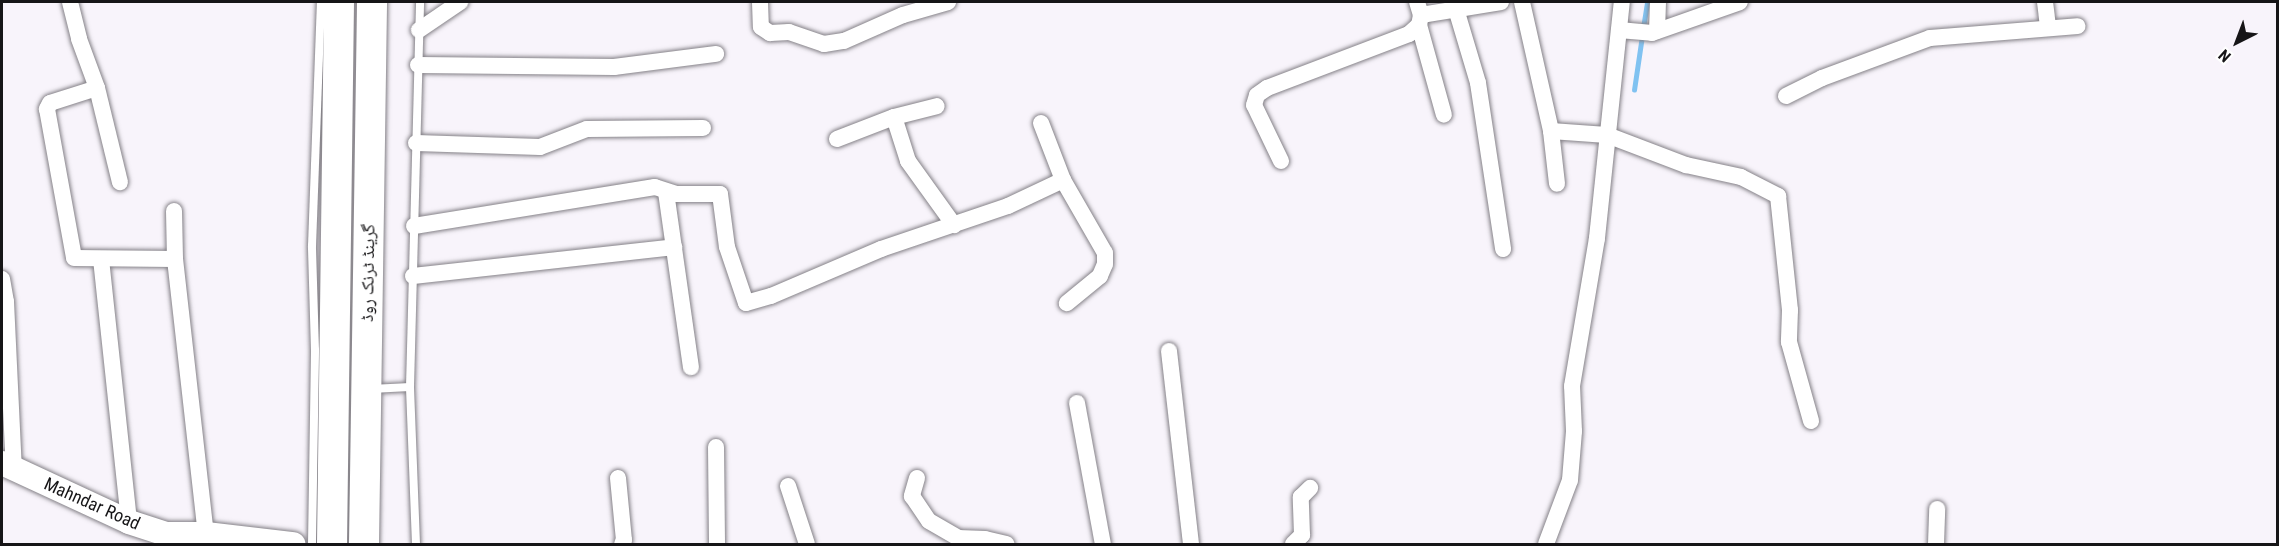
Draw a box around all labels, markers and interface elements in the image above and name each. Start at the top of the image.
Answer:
north arrow [2207,12,2267,72]
text: N [2215,45,2235,66]
street label: گرینڈ ٹرنک روڈ [356,224,380,322]
street label: Mahndar Road [41,473,143,535]

